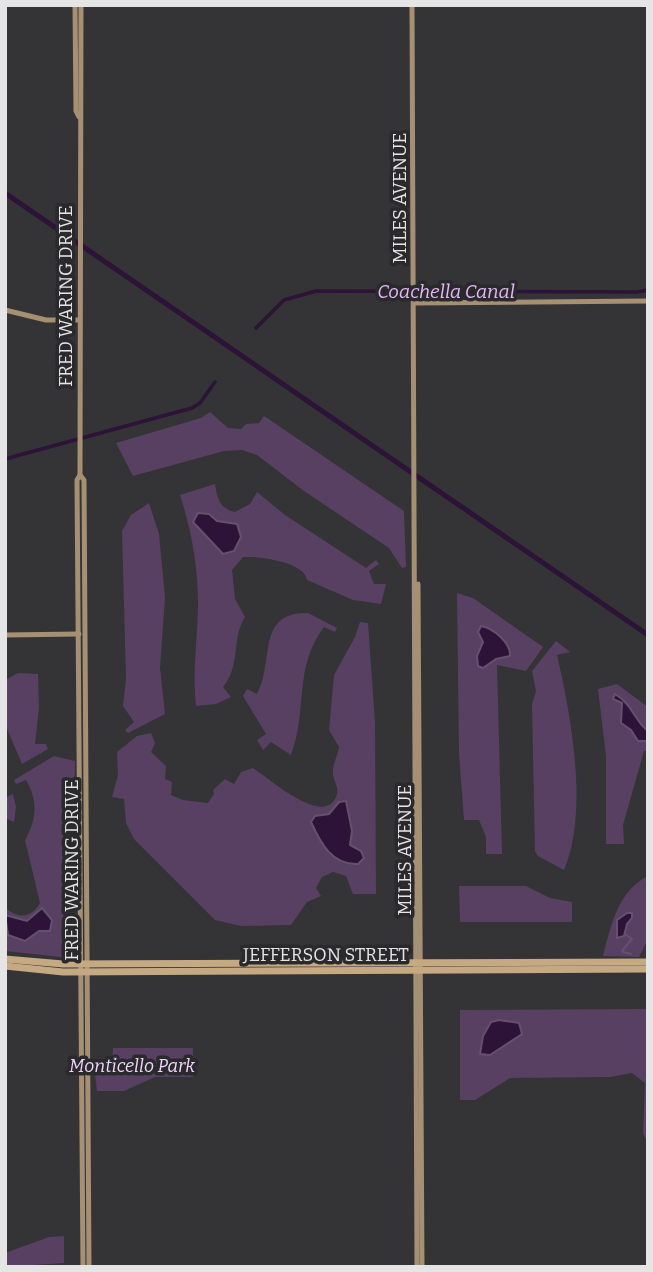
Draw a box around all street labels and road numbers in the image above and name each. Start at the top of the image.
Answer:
street label: MILES AVENUE [389,133,411,263]
street label: FRED WARING DRIVE [55,205,77,387]
street label: FRED WARING DRIVE [61,779,83,961]
street label: MILES AVENUE [394,785,416,915]
street label: JEFFERSON STREET [242,944,409,966]

